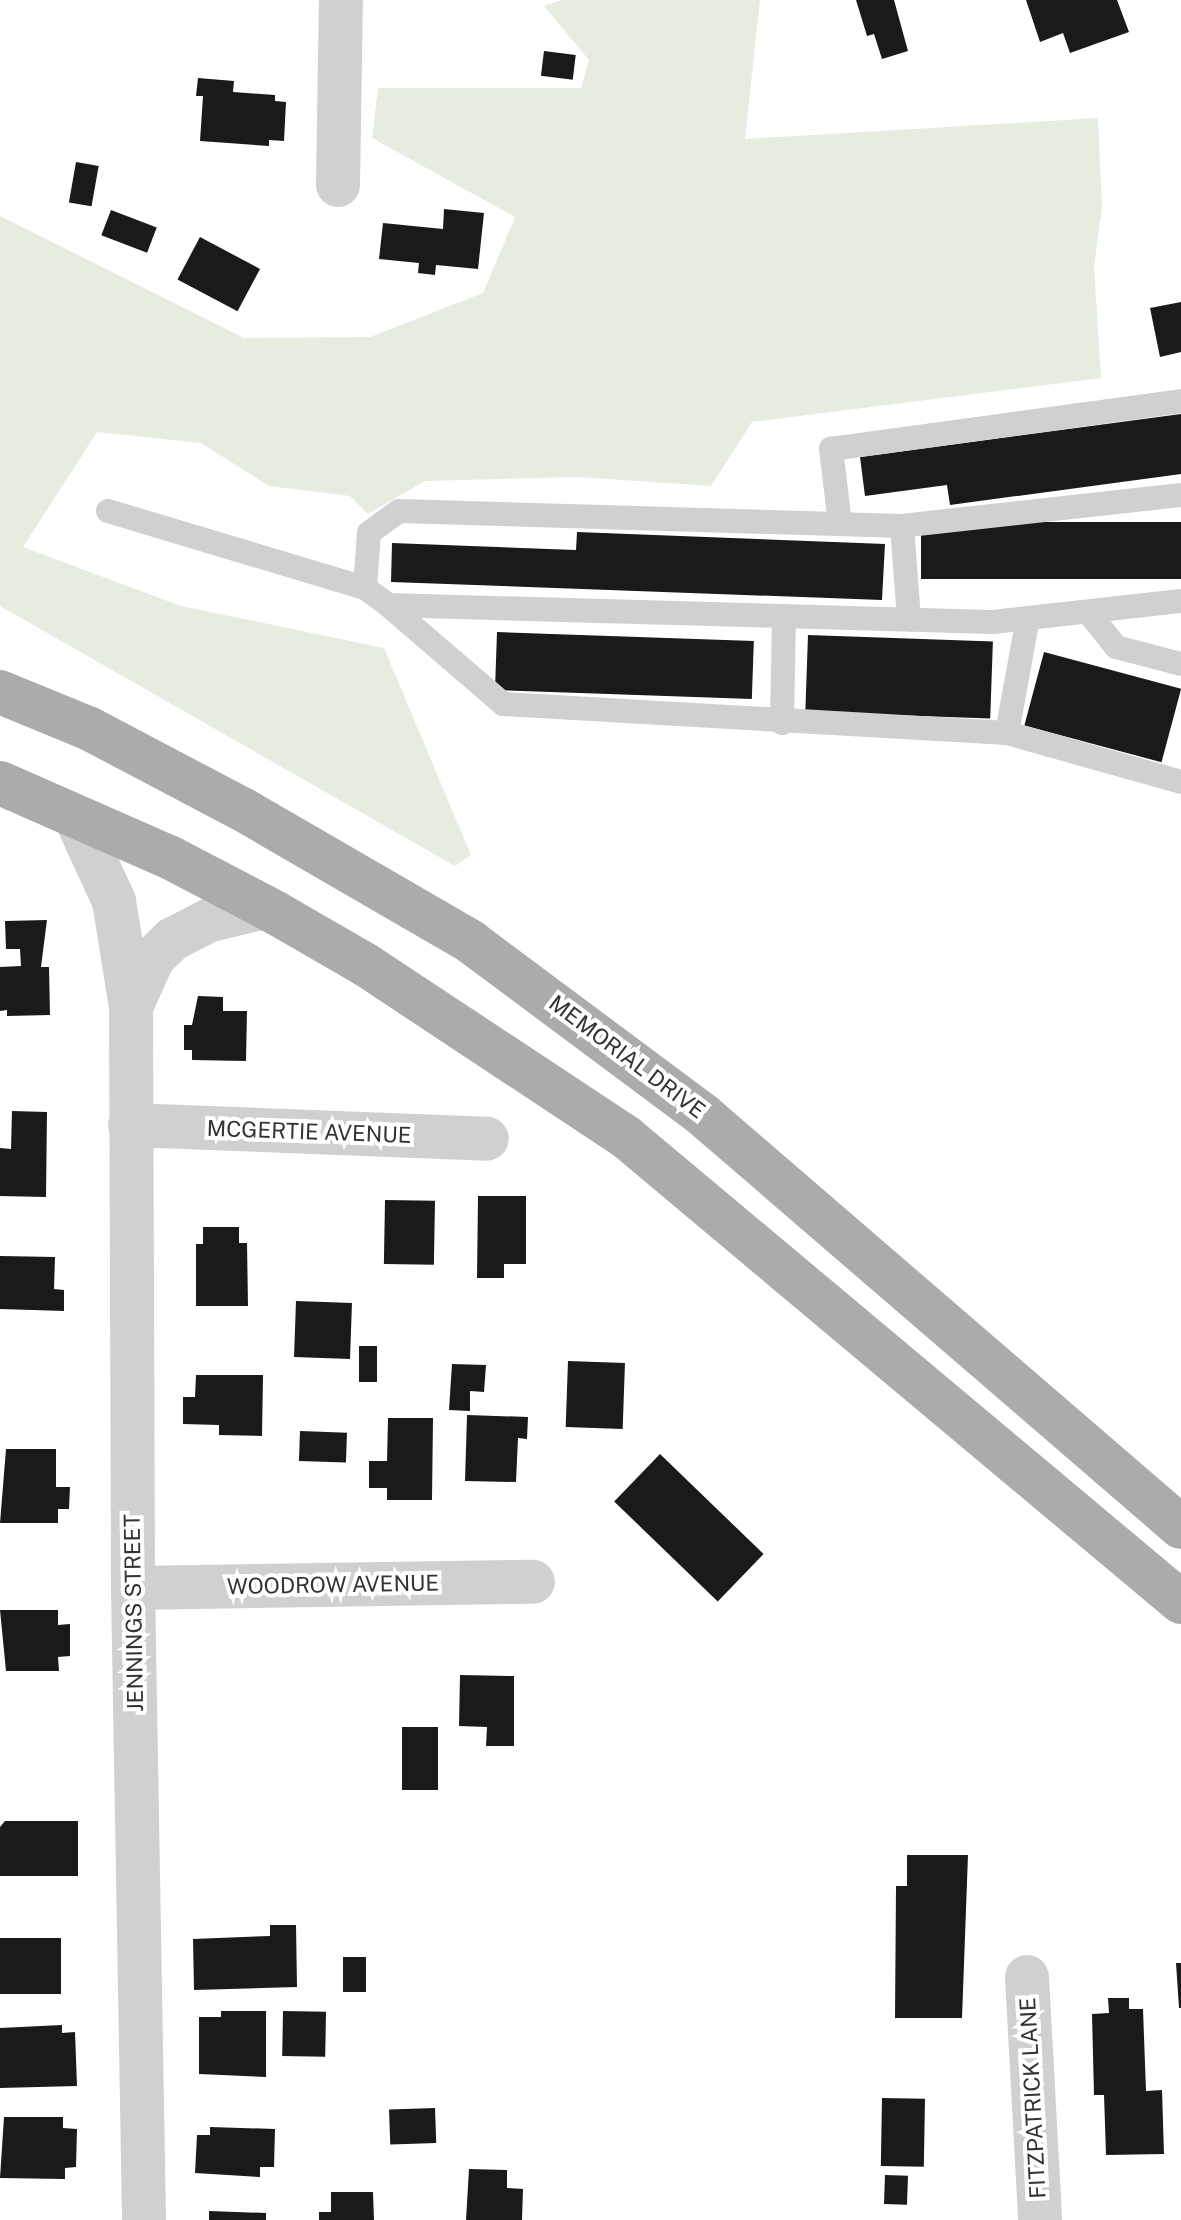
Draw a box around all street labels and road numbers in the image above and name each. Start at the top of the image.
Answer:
street label: MEMORIAL DRIVE [544,990,710,1124]
street label: MCGERTIE AVENUE [206,1115,412,1149]
street label: JENNINGS STREET [119,1514,149,1712]
street label: WOODROW AVENUE [227,1570,439,1600]
street label: FITZPATRICK LANE [1015,1997,1051,2199]

